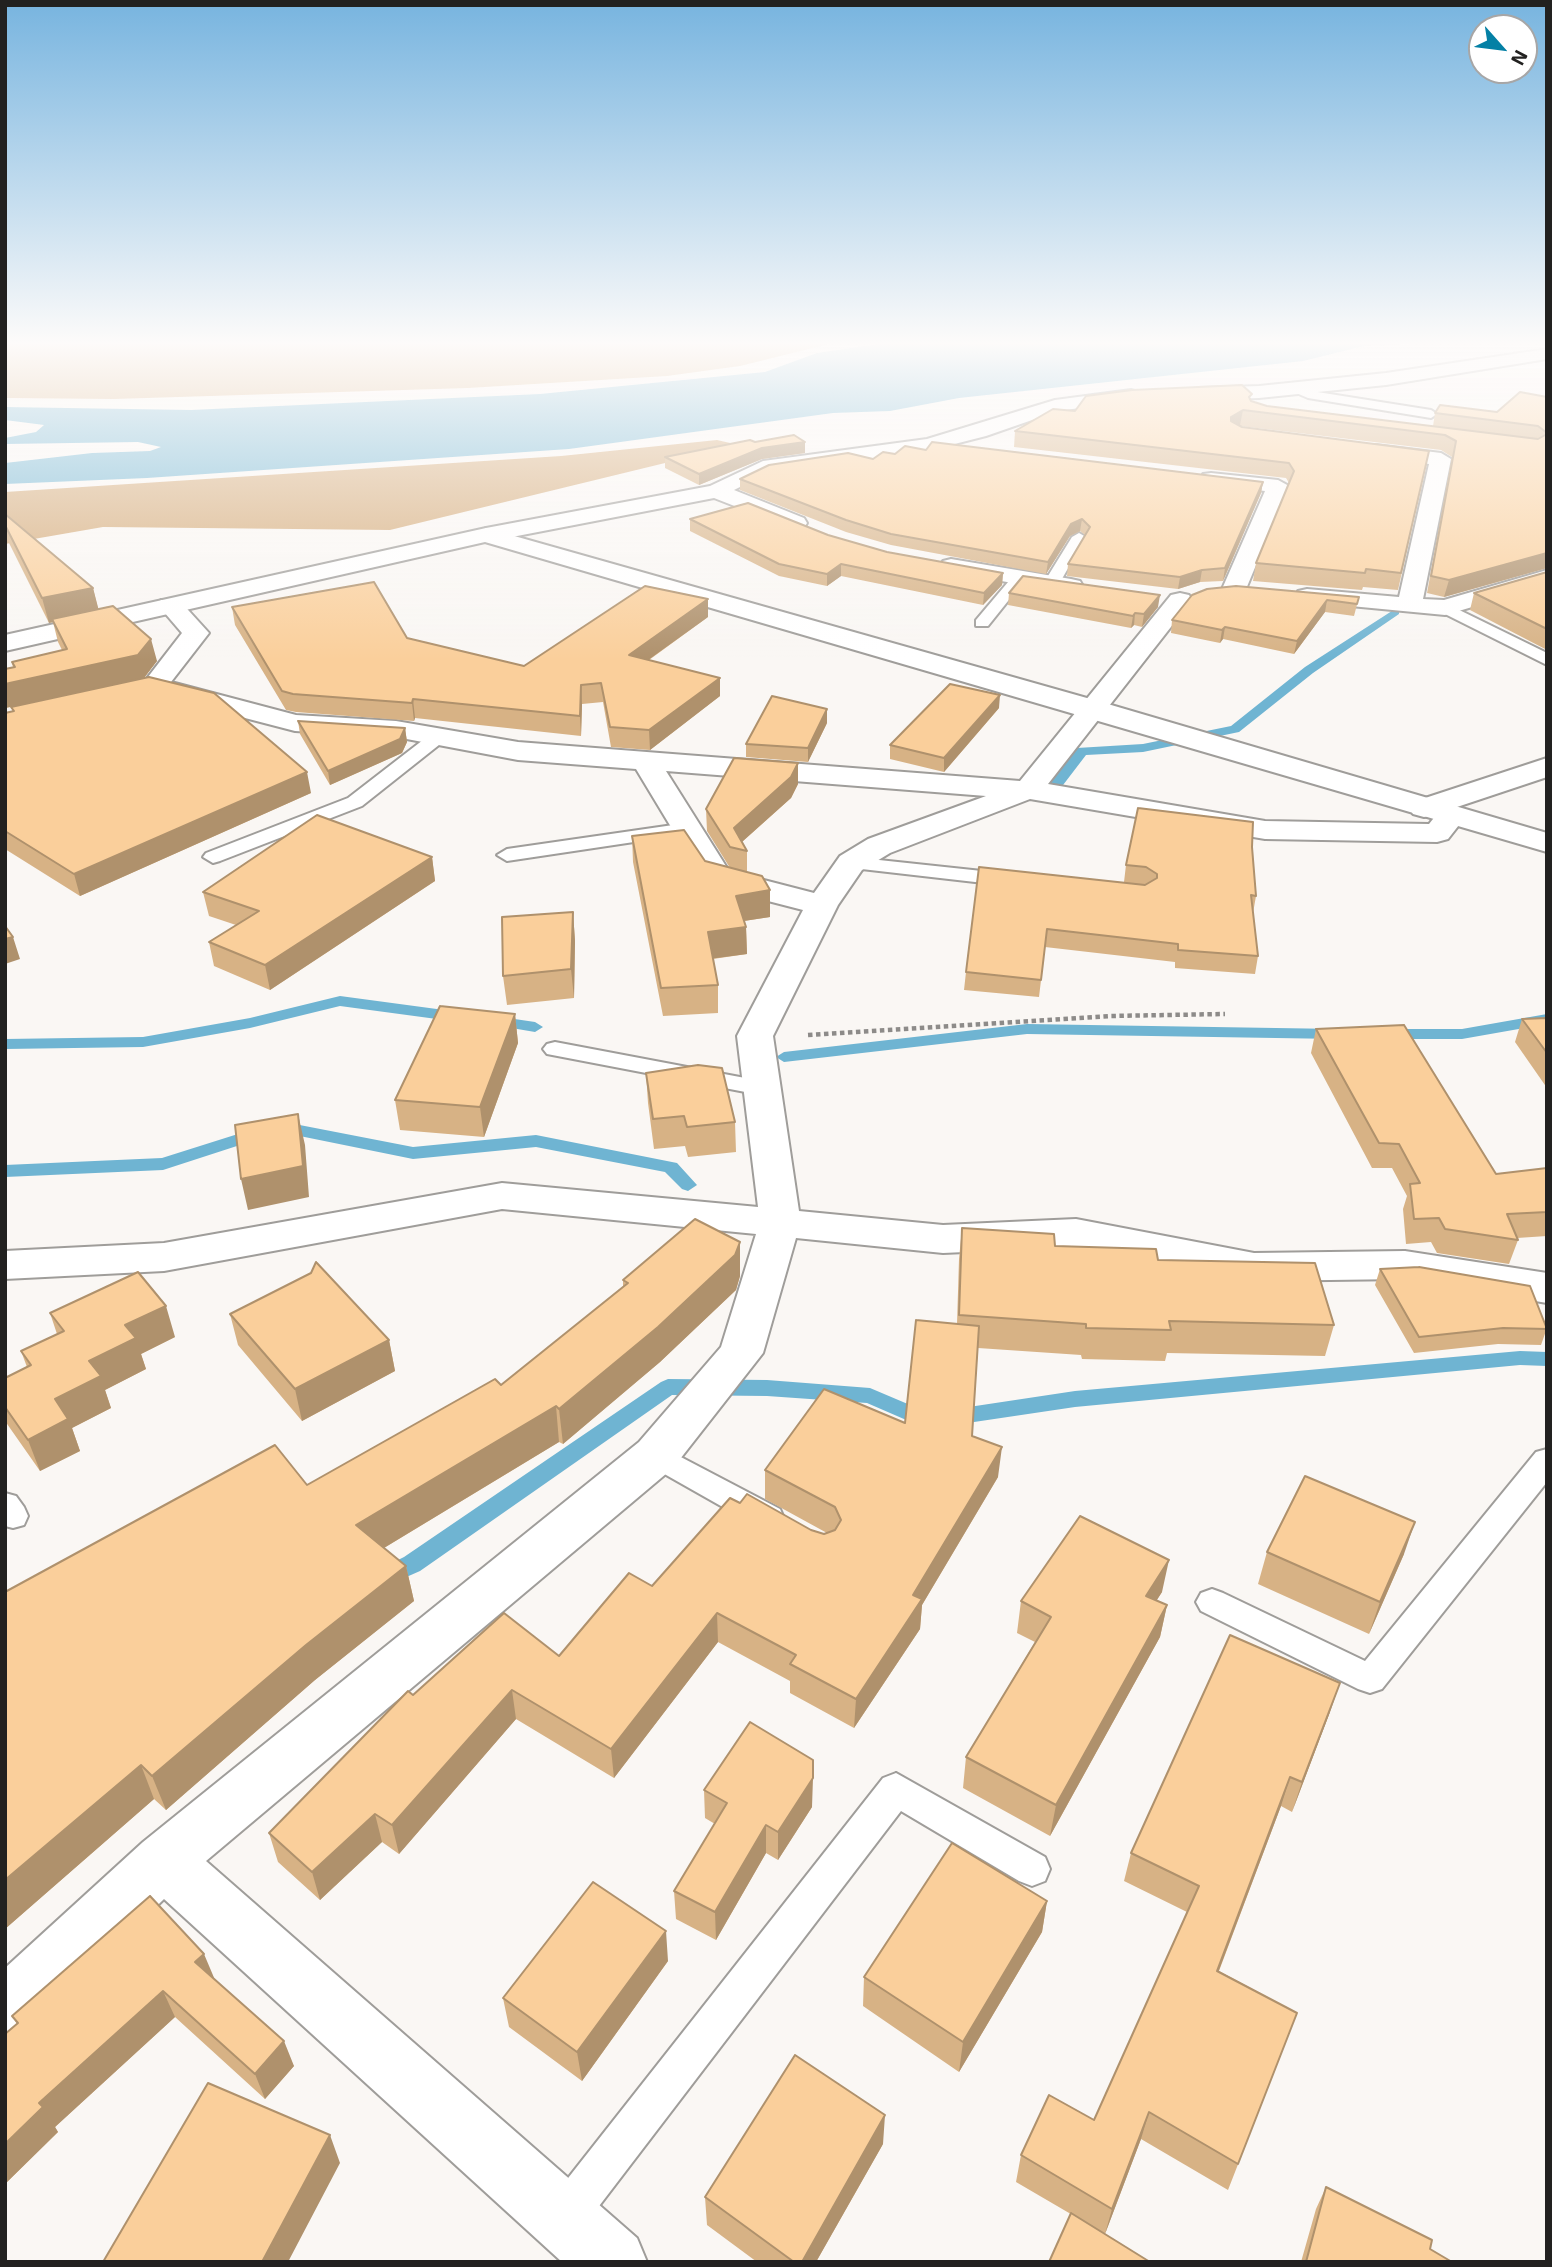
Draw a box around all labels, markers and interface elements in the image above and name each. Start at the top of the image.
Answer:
north arrow [1468,14,1538,84]
text: N [1507,47,1534,70]

